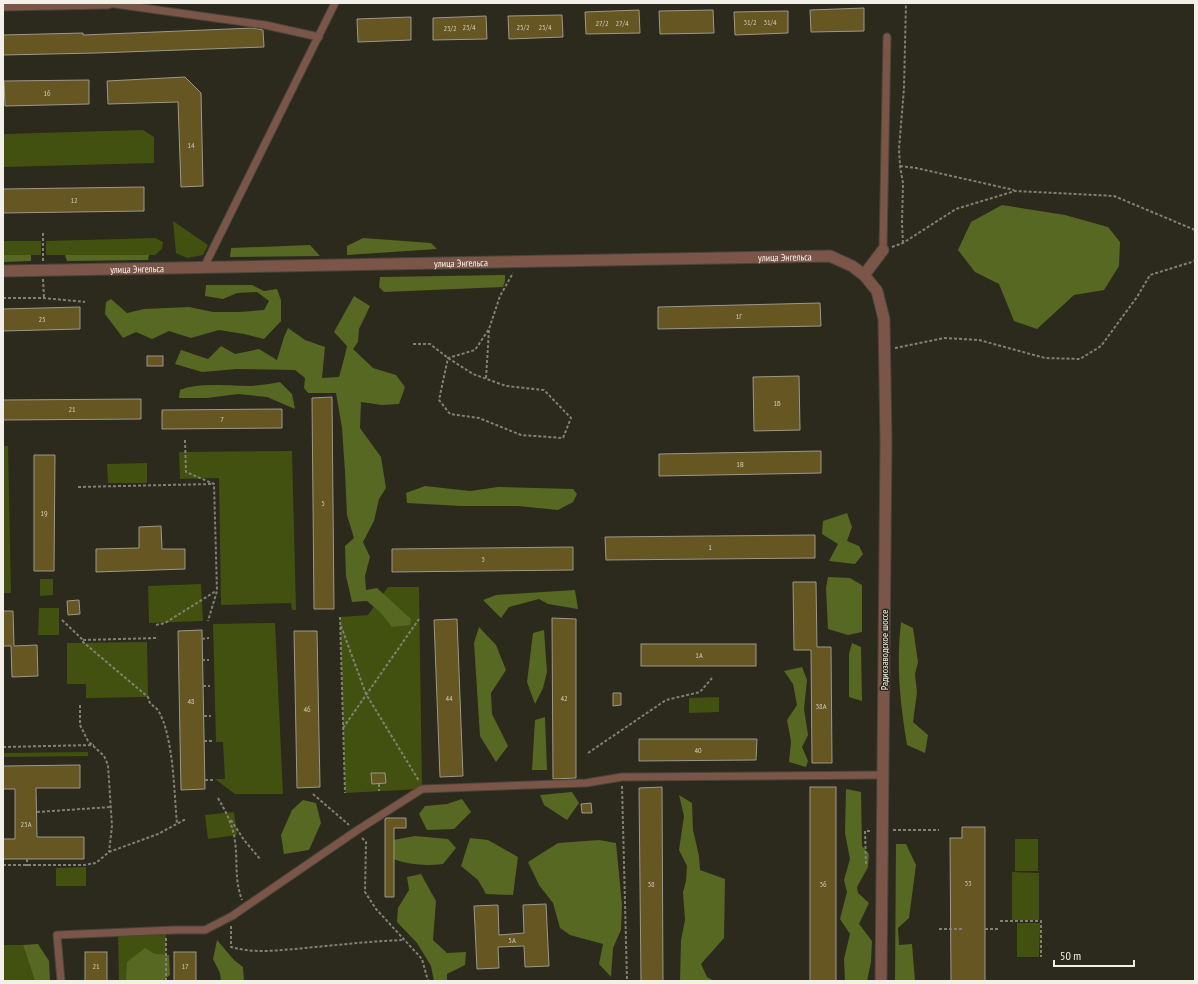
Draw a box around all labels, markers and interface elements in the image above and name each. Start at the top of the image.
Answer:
house number: 31/2 [743,17,757,27]
house number: 31/4 [763,17,777,27]
house number: 27/2 [595,18,609,28]
house number: 27/4 [615,18,629,28]
house number: 23/4 [462,22,476,32]
house number: 25/2 [516,22,530,32]
house number: 25/4 [538,22,552,32]
house number: 23/2 [443,23,457,33]
house number: 16 [43,88,51,98]
house number: 14 [187,140,195,150]
house number: 12 [70,195,78,205]
street label: улица Энгельса [758,250,812,264]
street label: улица Энгельса [434,256,488,270]
street label: улица Энгельса [110,262,164,276]
house number: 1Г [736,311,742,321]
house number: 25 [38,314,46,324]
house number: 1Б [773,398,781,408]
house number: 21 [68,404,76,414]
house number: 7 [220,414,224,424]
house number: 1В [736,459,744,469]
house number: 5 [321,498,325,508]
house number: 19 [40,508,48,518]
house number: 1 [708,542,712,552]
house number: 3 [481,554,485,564]
street label: Радиозаводское шоссе [878,610,891,690]
house number: 1А [695,650,703,660]
house number: 44 [445,693,453,703]
house number: 42 [560,693,568,703]
house number: 48 [187,696,195,706]
house number: 38А [816,701,827,711]
house number: 46 [303,704,311,714]
house number: 40 [694,745,702,755]
house number: 23А [21,819,32,829]
house number: 33 [964,878,972,888]
house number: 38 [647,879,655,889]
house number: 36 [819,879,827,889]
house number: 5А [508,935,516,945]
scale bar [1054,942,1134,968]
text: 50 m [1060,948,1081,963]
house number: 21 [92,961,100,971]
house number: 17 [181,961,189,971]

